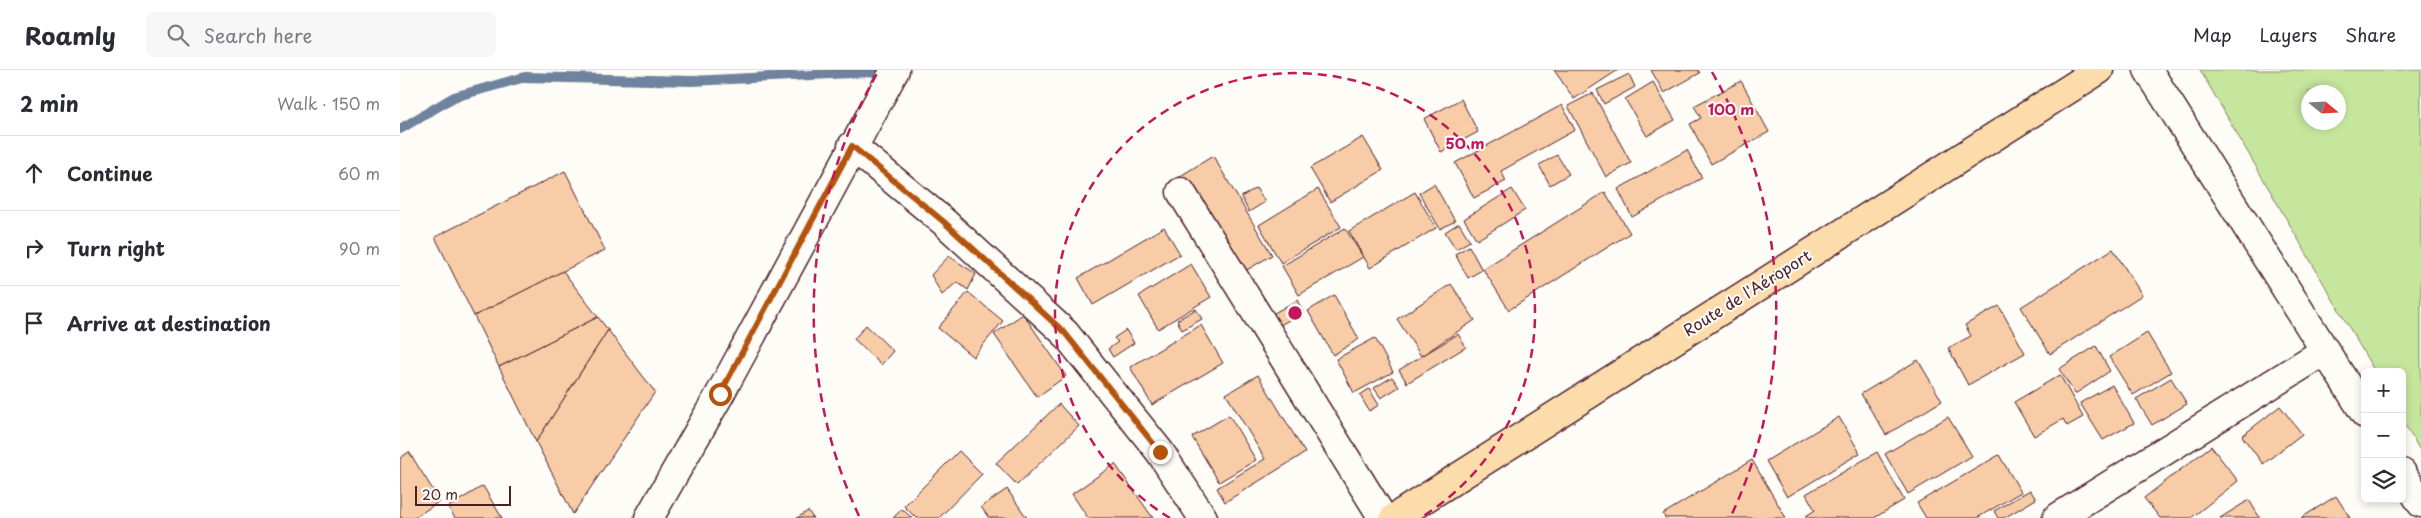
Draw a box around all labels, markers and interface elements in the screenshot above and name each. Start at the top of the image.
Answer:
search box [146,12,496,57]
text: Roamly [25,17,116,53]
icon: search [164,21,192,49]
text: Search here [204,21,312,49]
text: Map [2193,21,2232,48]
text: Layers [2260,21,2317,48]
text: Share [2345,21,2396,48]
north arrow [2301,85,2346,130]
text: 2 min [20,87,79,119]
text: Walk · 150 m [277,91,380,115]
text: 100 m [1708,97,1754,120]
text: 50 m [1446,131,1484,154]
icon: ahead [20,159,48,187]
text: Continue [67,159,153,187]
text: 60 m [338,161,380,185]
icon: right [20,234,48,262]
text: Turn right [67,234,165,262]
text: 90 m [339,236,380,260]
street label: Route de l'Aéroport [1678,243,1816,341]
centre of rings [1286,304,1304,322]
icon: arrive [20,309,48,337]
text: Arrive at destination [67,309,271,337]
map controls [2361,368,2406,503]
button: + [2361,368,2406,413]
route start [709,383,732,406]
button: − [2361,413,2406,458]
route end [1149,441,1172,464]
button: layers [2361,458,2406,503]
scale bar [415,483,511,506]
text: 20 m [422,484,458,505]

